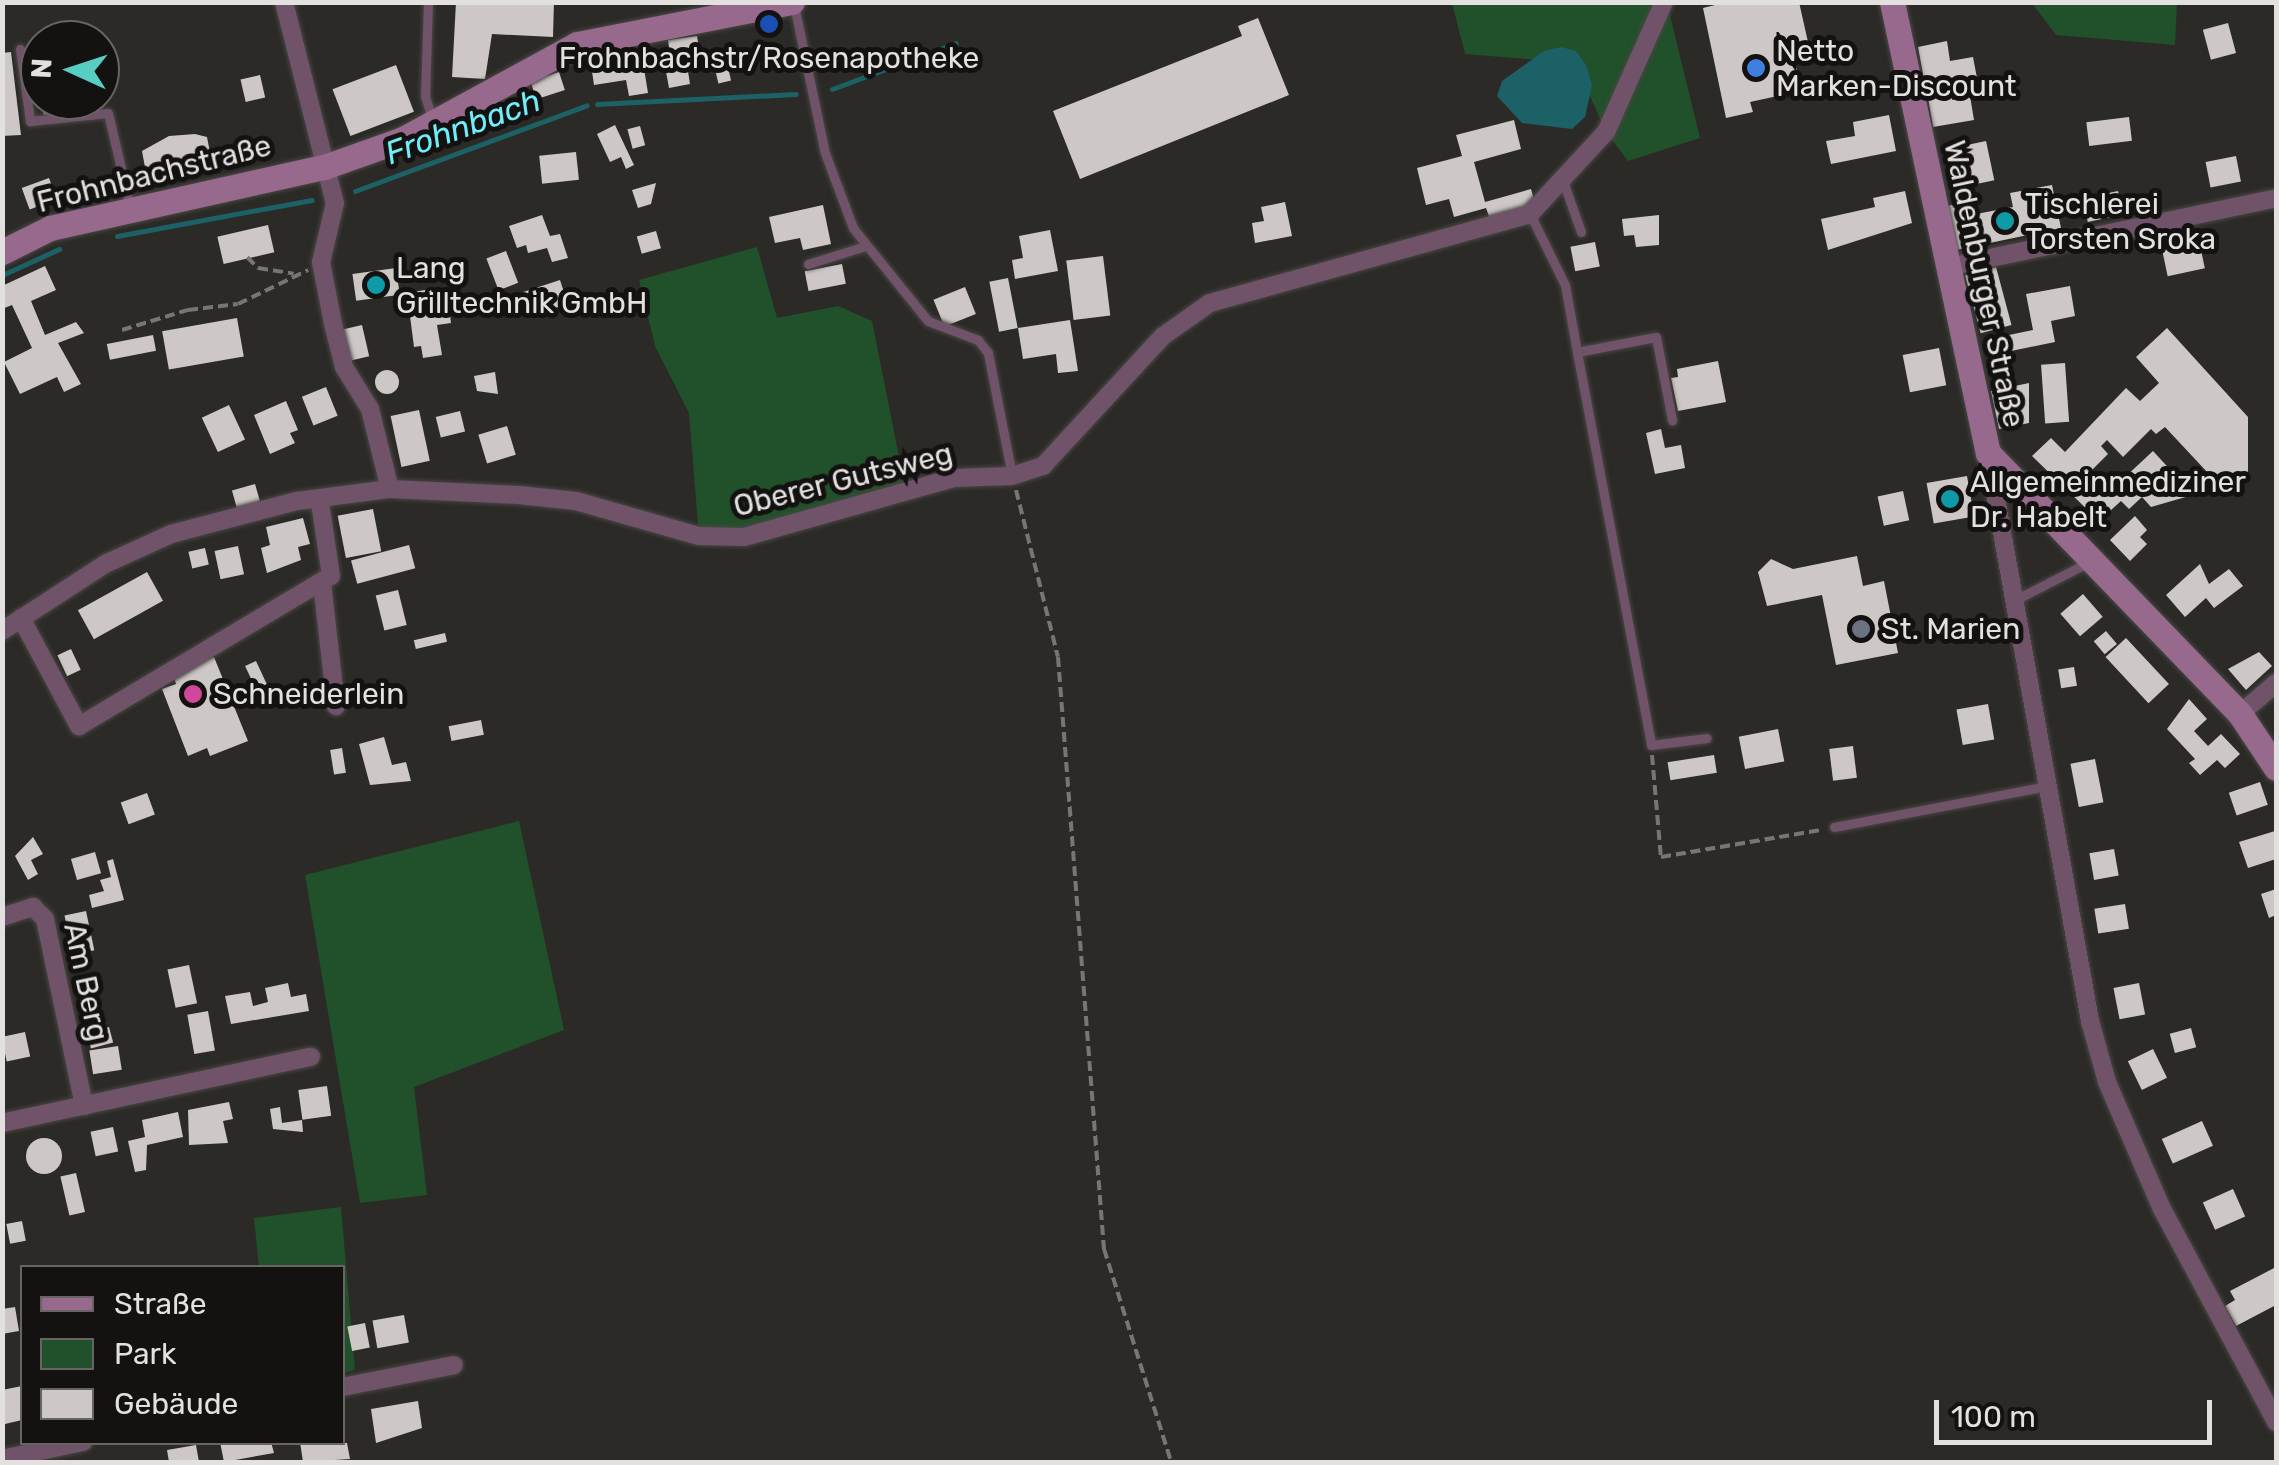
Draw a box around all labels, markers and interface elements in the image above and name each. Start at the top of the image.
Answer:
marker: Frohnbachstr/Rosenapotheke [758,13,780,35]
north arrow [20,20,120,120]
place label: Netto Marken-Discount [1776,33,2017,104]
place label: Frohnbachstr/Rosenapotheke [559,40,979,76]
marker: Netto Marken-Discount [1745,57,1767,79]
text: N [25,58,59,79]
water label: Frohnbach [380,81,546,173]
street label: Frohnbachstraße [33,127,275,221]
street label: Waldenburger Straße [1936,137,2032,431]
place label: Tischlerei Torsten Sroka [2025,186,2216,256]
marker: Tischlerei Torsten Sroka [1994,210,2016,232]
place label: Lang Grilltechnik GmbH [396,250,648,320]
marker: Lang Grilltechnik GmbH [365,274,387,296]
street label: Oberer Gutsweg [729,435,957,525]
place label: Allgemeinmediziner Dr. Habelt [1970,464,2246,534]
marker: Allgemeinmediziner Dr. Habelt [1939,488,1961,510]
place label: St. Marien [1881,611,2020,647]
marker: St. Marien [1850,618,1872,640]
place label: Schneiderlein [213,676,404,712]
marker: Schneiderlein [182,683,204,705]
street label: Am Berg [56,920,116,1044]
legend [20,1265,345,1445]
text: Straße [114,1286,207,1322]
text: Park [114,1336,176,1372]
scale bar [1939,1380,2216,1442]
text: Gebäude [114,1386,238,1422]
text: 100 m [1951,1399,2036,1435]

